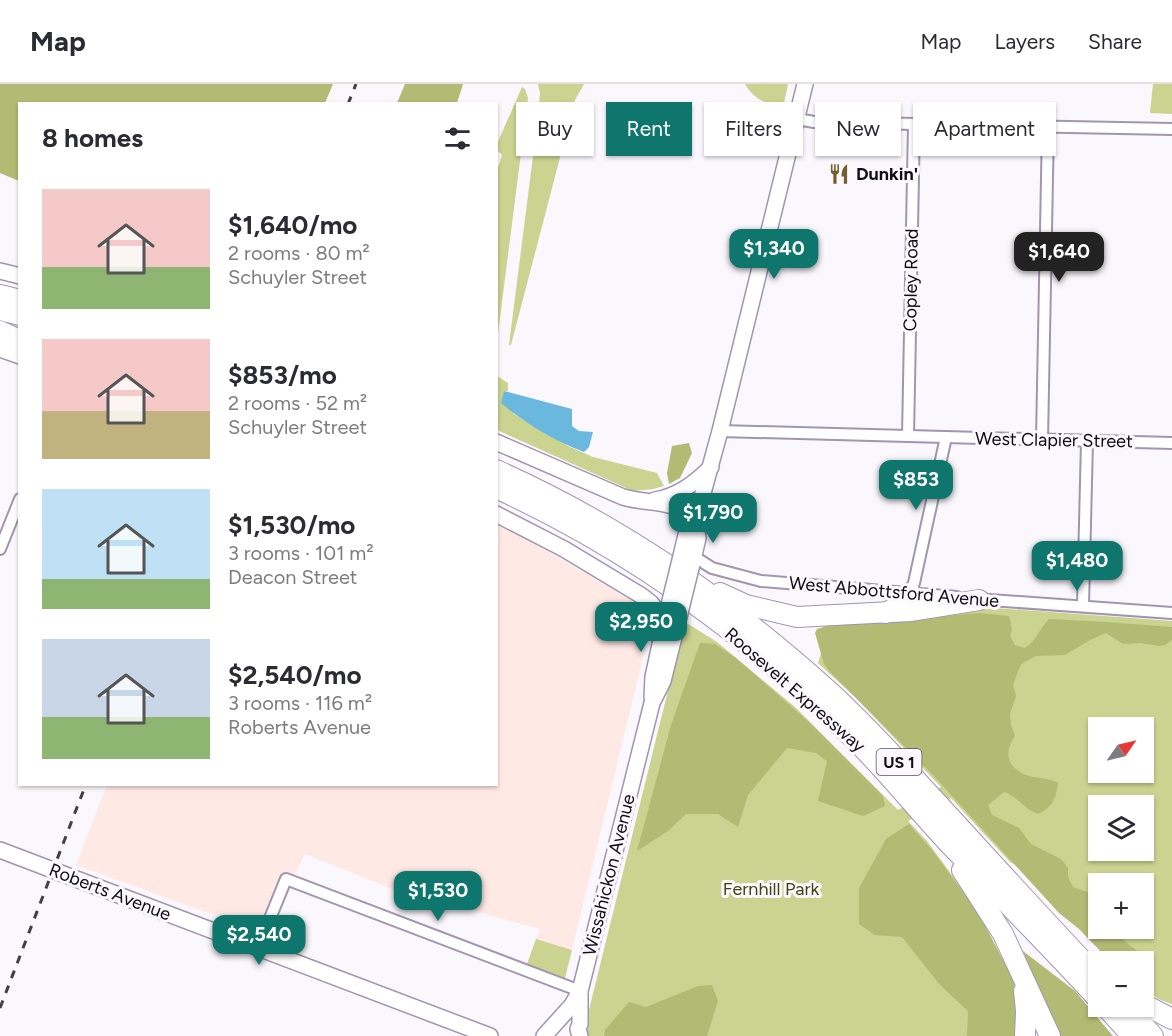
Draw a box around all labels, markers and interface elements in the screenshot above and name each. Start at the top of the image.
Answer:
text: Map [30,24,86,58]
text: Map [921,29,961,54]
text: Layers [994,29,1055,54]
text: Share [1088,29,1142,54]
chip: Buy [516,102,594,156]
chip: Rent [606,102,692,156]
chip: Filters [704,102,803,156]
chip: New [815,102,901,156]
chip: Apartment [913,102,1056,156]
text: 8 homes [42,122,143,154]
icon: filters [441,122,474,155]
restaurant icon: Dunkin' [827,162,851,186]
place label: Dunkin' [856,163,918,185]
text: $1,640/mo [228,209,357,241]
icon: home [90,213,162,285]
street label: Copley Road [899,228,923,332]
pin: $1,340 [725,229,823,280]
pin: $1,640 [1010,232,1108,283]
text: $1,340 [743,236,805,260]
text: $1,640 [1028,239,1090,263]
text: 2 rooms · 80 m² [228,241,370,265]
text: Schuyler Street [228,265,367,289]
text: $853/mo [228,359,337,391]
icon: home [90,363,162,435]
text: 2 rooms · 52 m² [228,391,367,415]
text: Schuyler Street [228,415,367,439]
street label: West Clapier Street [975,428,1133,452]
pin: $853 [880,460,952,511]
text: $853 [893,467,939,491]
pin: $1,790 [664,493,762,544]
text: $1,790 [683,500,743,524]
text: $1,530/mo [228,509,355,541]
icon: home [90,513,162,585]
text: 3 rooms · 101 m² [228,541,374,565]
pin: $1,480 [1028,541,1126,592]
text: $1,480 [1046,548,1108,572]
text: Deacon Street [228,565,357,589]
street label: West Abbottsford Avenue [788,572,1000,612]
pin: $2,950 [592,602,690,653]
text: $2,950 [609,609,673,633]
street label: Roosevelt Expressway [720,623,870,757]
text: $2,540/mo [228,659,362,691]
icon: home [90,663,162,735]
text: 3 rooms · 116 m² [228,691,372,715]
text: Roberts Avenue [228,715,371,739]
north arrow [1088,717,1154,783]
map controls [1088,717,1154,1017]
road number: US 1 [876,749,922,775]
street label: Wissahickon Avenue [578,792,640,958]
button: layers [1088,795,1154,861]
street label: Roberts Avenue [46,859,174,925]
pin: $1,530 [389,871,487,922]
button: + [1088,873,1154,939]
text: $1,530 [408,878,468,902]
park label: Fernhill Park [723,878,819,900]
pin: $2,540 [210,915,308,966]
text: $2,540 [226,922,292,946]
button: − [1088,951,1154,1017]

